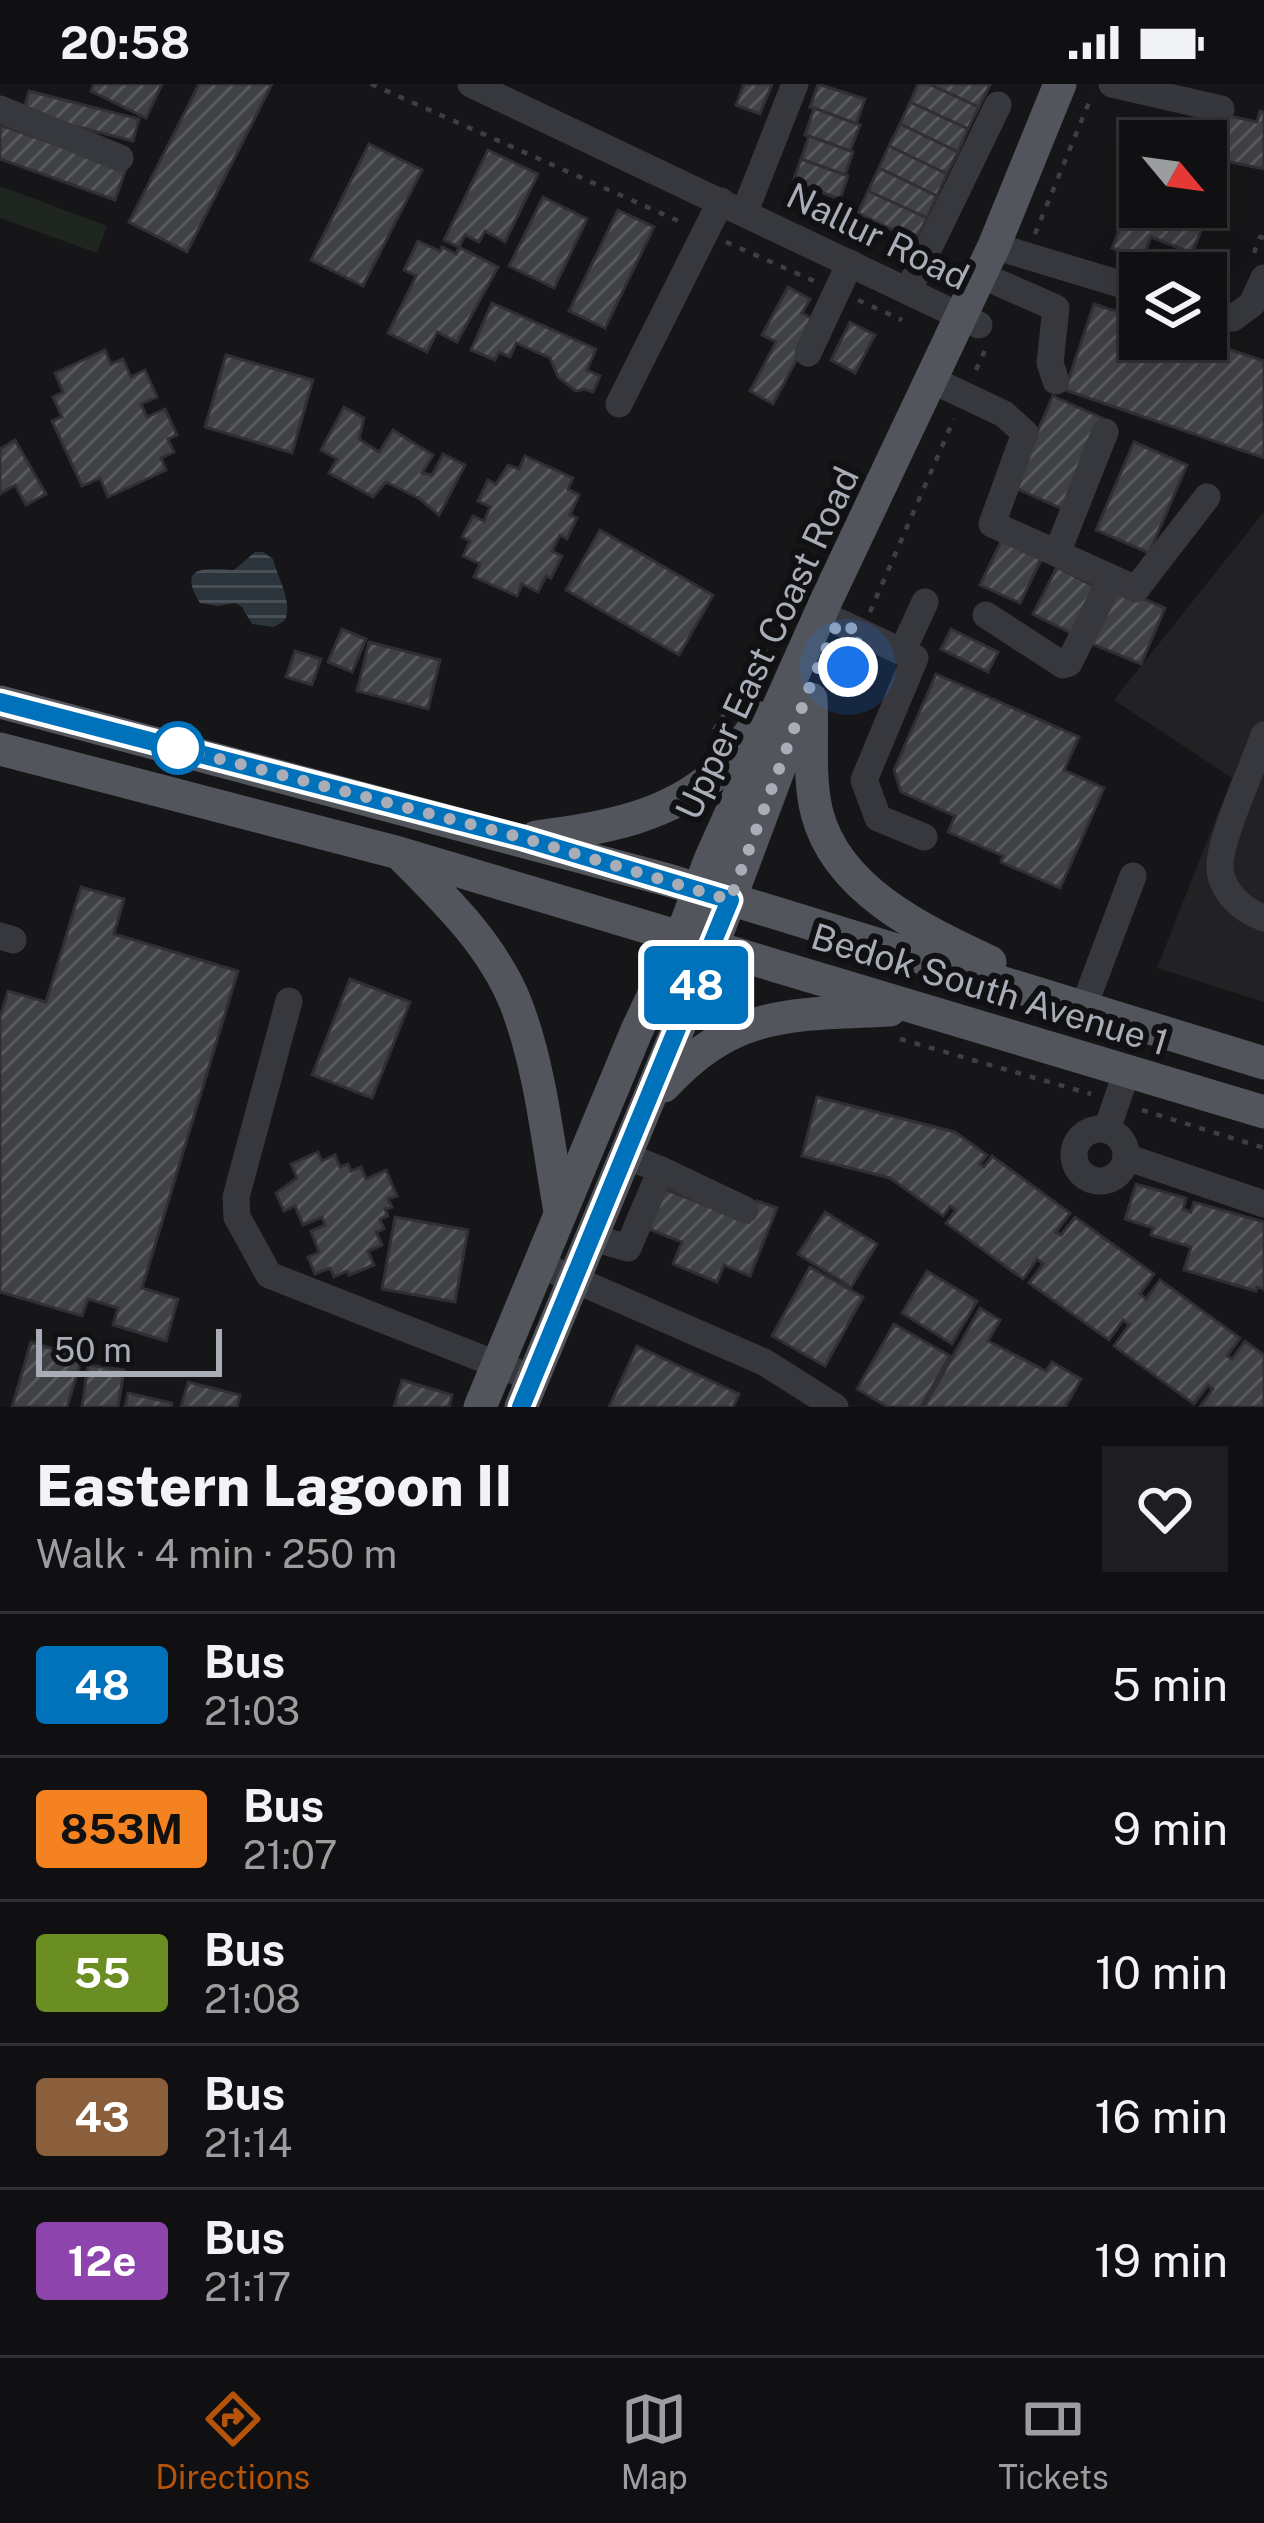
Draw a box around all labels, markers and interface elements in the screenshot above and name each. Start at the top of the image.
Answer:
text: 20:58 [60,16,190,69]
north arrow [1119,120,1227,228]
map controls [1119,120,1227,360]
street label: Nallur Road [780,174,976,298]
button: layers [1119,252,1227,360]
street label: Upper East Coast Road [667,460,867,826]
your location [818,637,878,697]
unlabelled marker [153,723,203,773]
street label: Bedok South Avenue 1 [806,915,1174,1063]
line badge: 48 [642,946,750,1024]
text: 48 [668,960,724,1009]
scale bar [36,1323,222,1376]
text: 50 m [54,1331,132,1369]
button: heart [1102,1446,1228,1572]
text: Eastern Lagoon II [36,1452,512,1519]
text: Walk · 4 min · 250 m [36,1531,397,1577]
text: Bus [204,1635,285,1688]
text: 5 min [1112,1658,1228,1711]
text: 48 [74,1660,130,1709]
text: 21:03 [204,1688,300,1734]
text: Bus [243,1779,324,1832]
text: 9 min [1113,1802,1228,1855]
text: 853M [60,1804,183,1853]
text: 21:07 [243,1832,338,1878]
text: Bus [204,1923,285,1976]
text: 10 min [1095,1946,1228,1999]
text: 55 [74,1948,130,1997]
text: 21:08 [204,1976,301,2022]
text: Bus [204,2067,285,2120]
text: 16 min [1094,2090,1228,2143]
text: 43 [74,2092,130,2141]
text: 21:14 [204,2120,292,2166]
text: Bus [204,2211,285,2264]
text: 19 min [1094,2234,1228,2287]
text: 12e [68,2236,136,2285]
text: 21:17 [204,2264,291,2310]
tab: Directions [155,2386,310,2496]
tab: Map [621,2386,688,2496]
tab: Tickets [998,2386,1109,2496]

